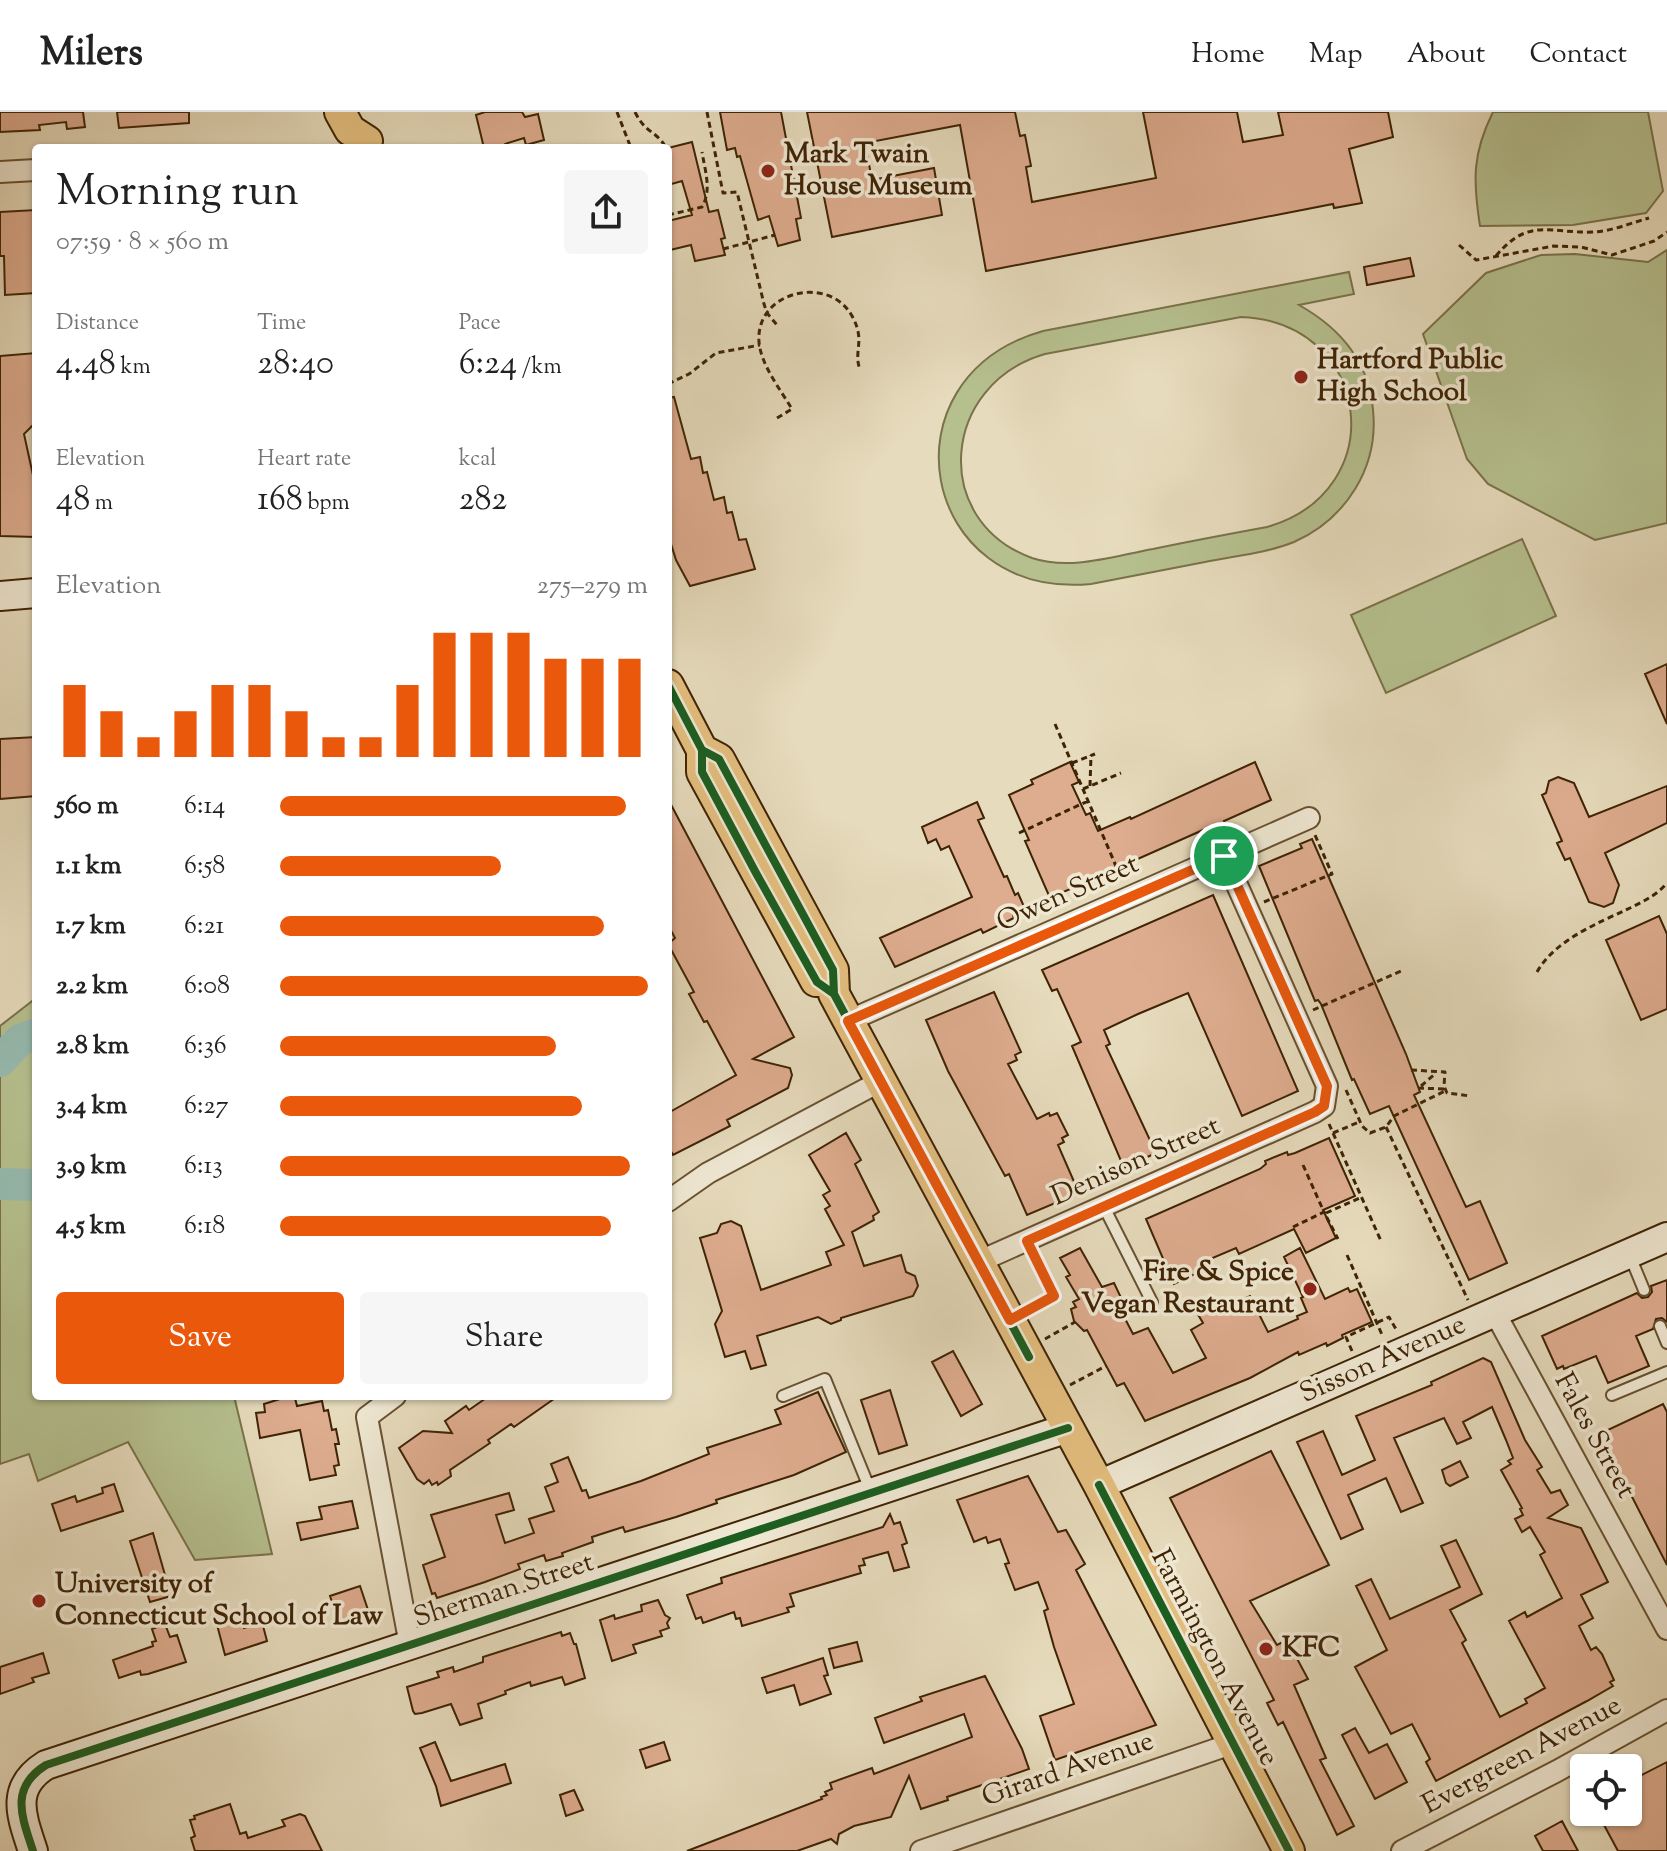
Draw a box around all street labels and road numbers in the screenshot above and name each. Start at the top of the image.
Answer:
street label: Owen Street [990,845,1146,943]
street label: Denison Street [1045,1107,1227,1217]
street label: Sisson Avenue [1294,1306,1472,1414]
street label: Fales Street [1543,1366,1645,1506]
street label: Sherman Street [409,1543,600,1639]
street label: Farmington Avenue [1140,1543,1288,1773]
street label: Evergreen Avenue [1415,1687,1629,1825]
street label: Girard Avenue [977,1722,1159,1818]

